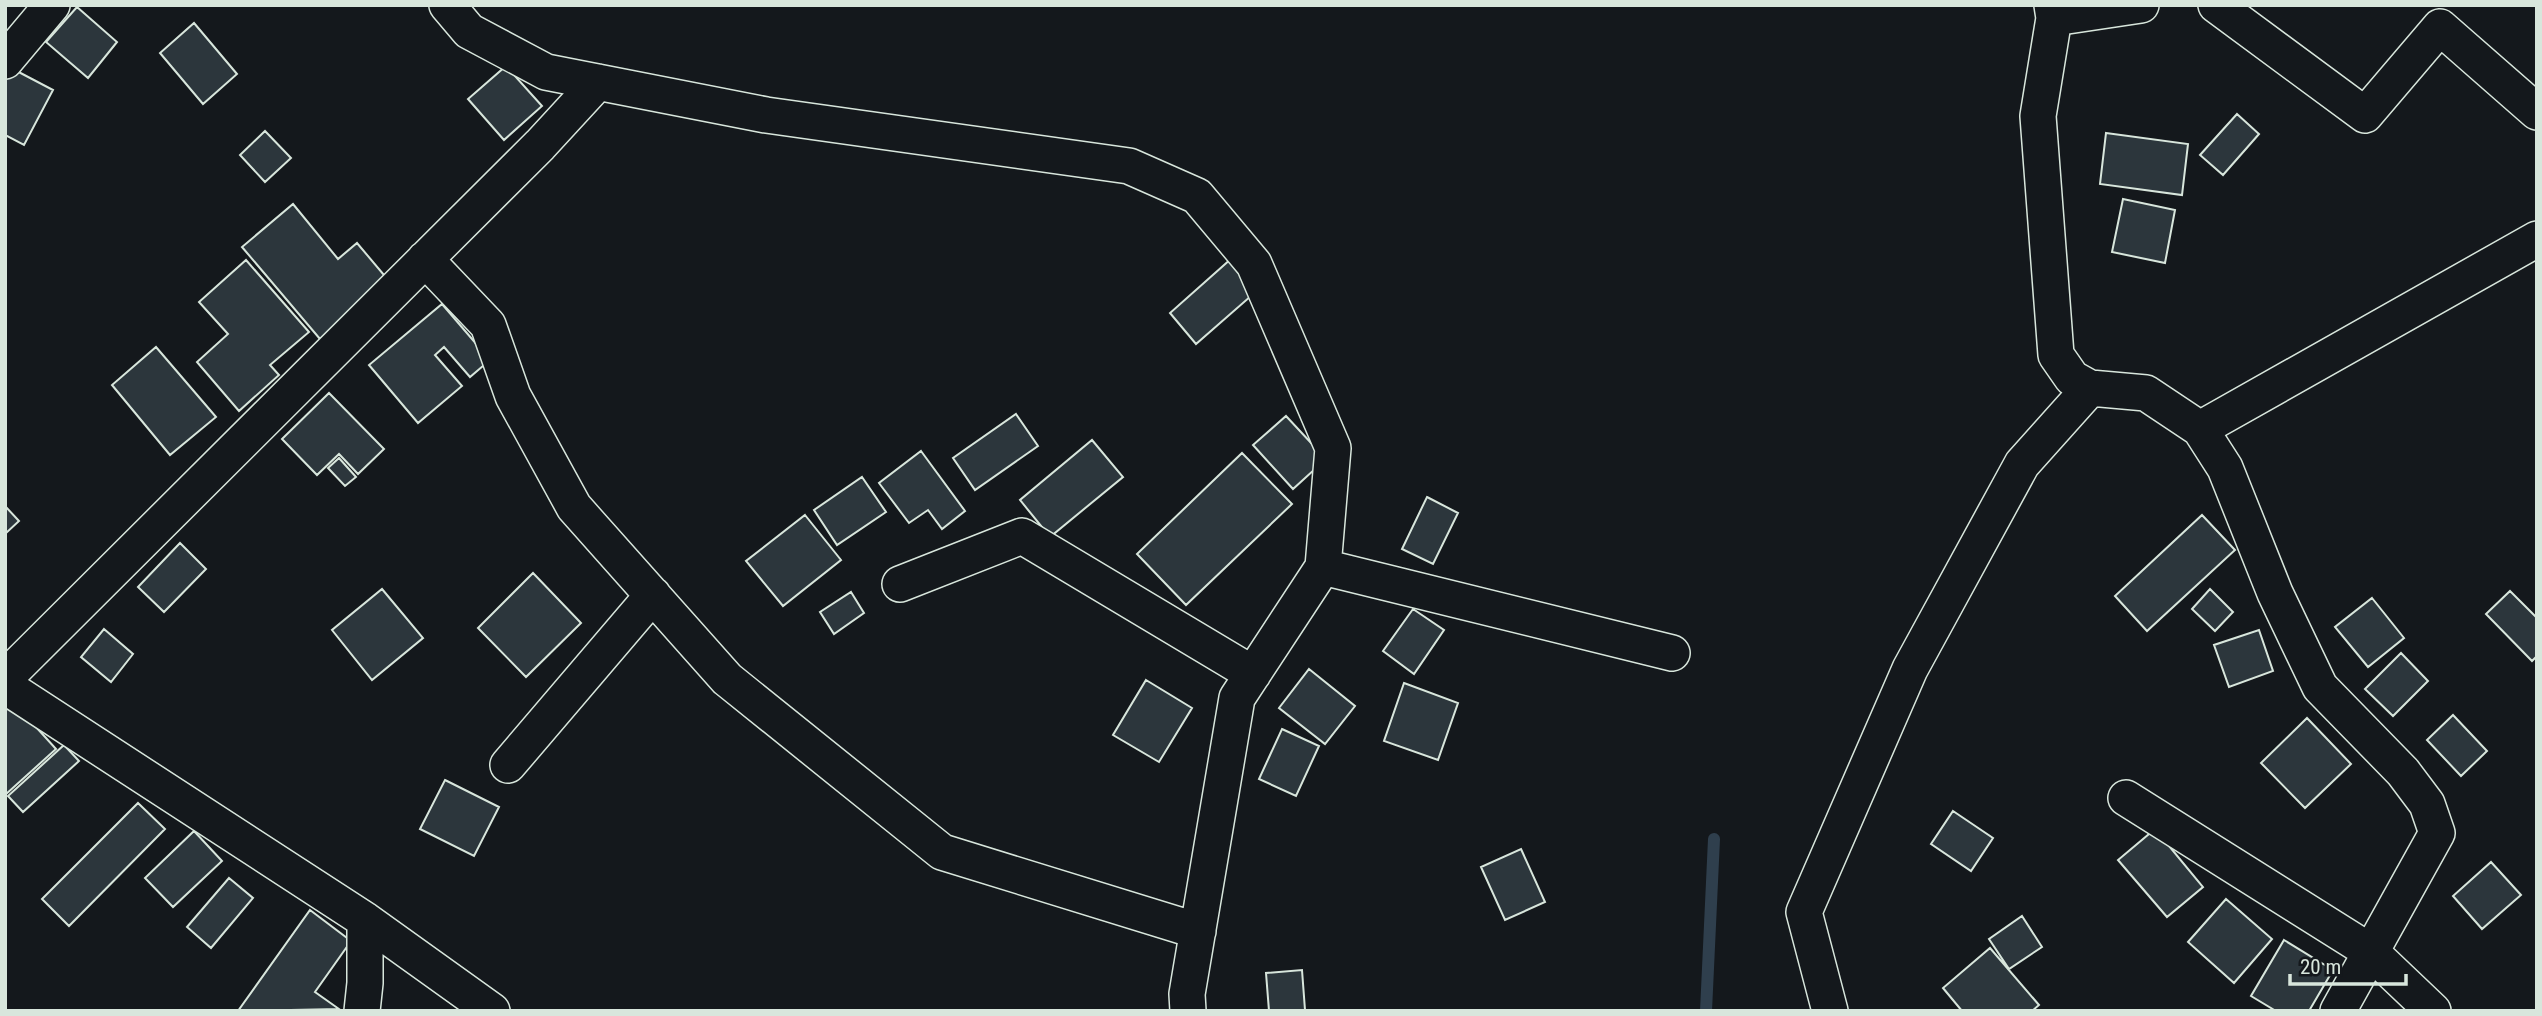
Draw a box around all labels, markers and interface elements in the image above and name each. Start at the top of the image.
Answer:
scale bar [2290,942,2406,986]
text: 20 m [2300,955,2341,979]

